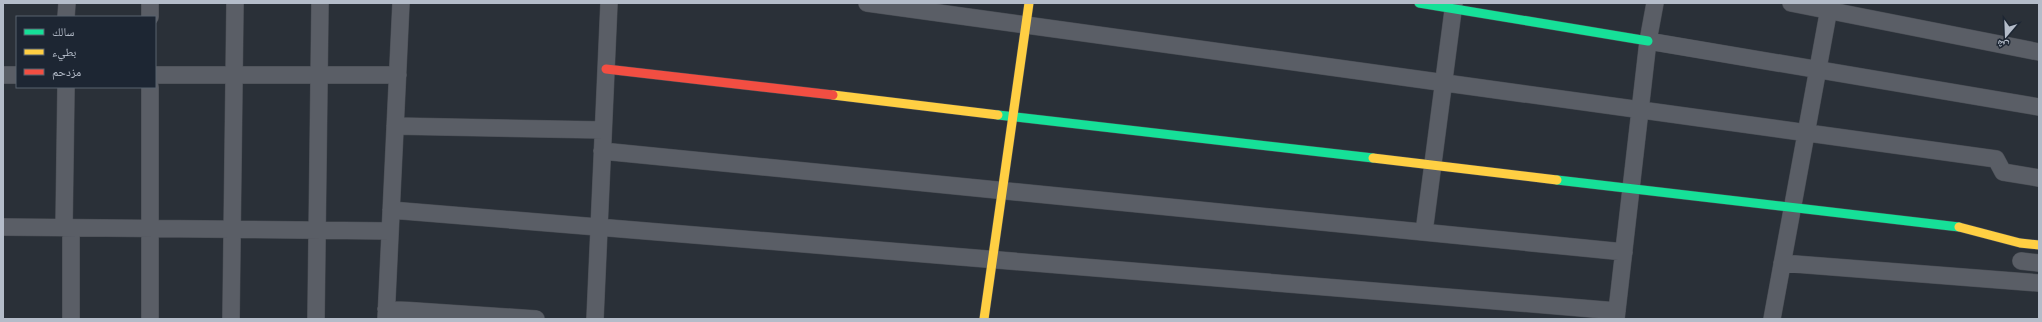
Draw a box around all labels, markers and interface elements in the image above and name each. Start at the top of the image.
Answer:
legend [16,16,156,88]
north arrow [1986,16,2026,56]
text: سالك [52,26,74,38]
text: ش [1995,36,2011,52]
text: بطيء [52,46,76,62]
text: مزدحم [52,66,81,80]

